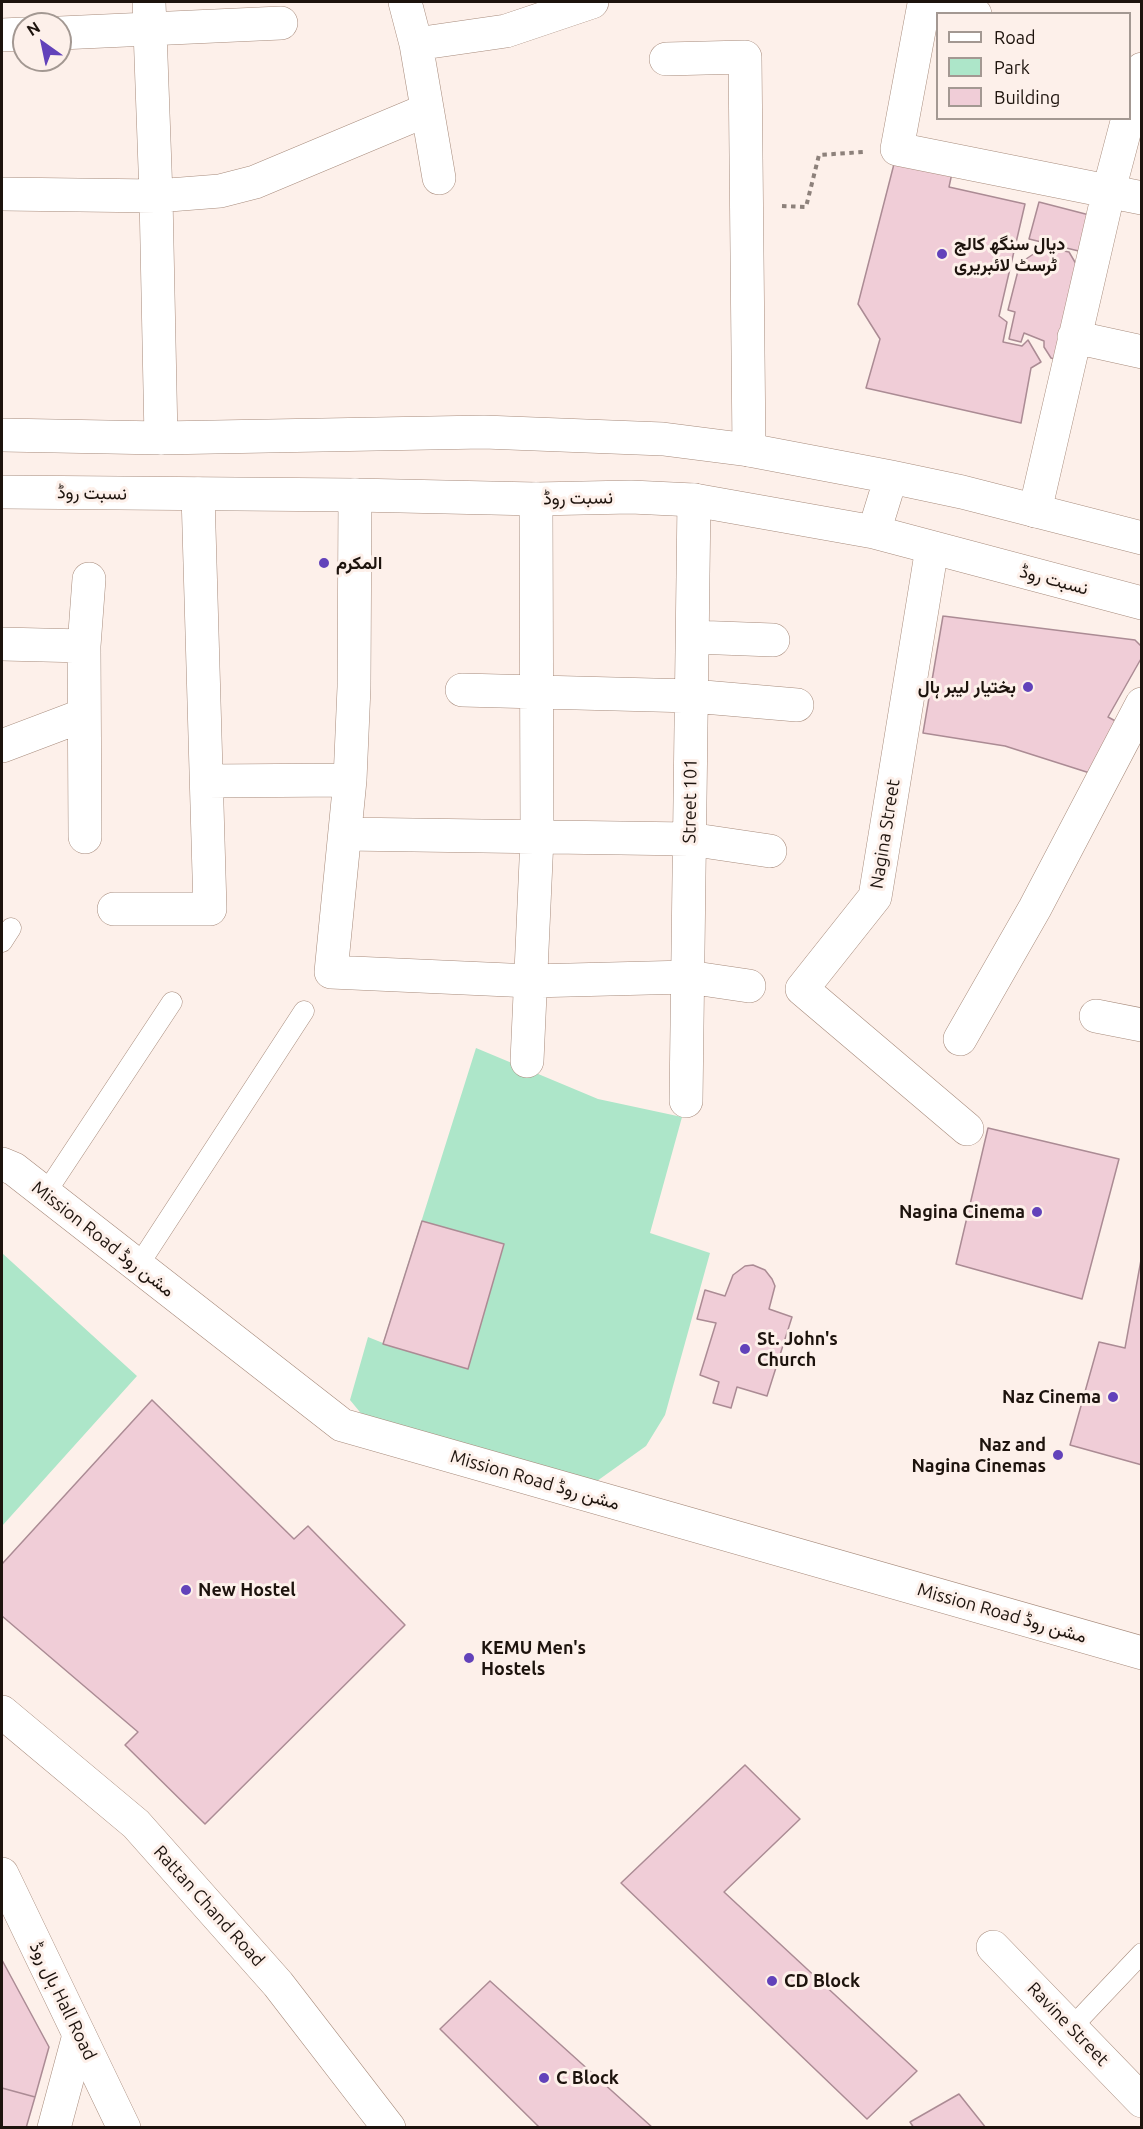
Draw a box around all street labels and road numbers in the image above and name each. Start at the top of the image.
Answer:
street label: نسبت روڈ [57,482,127,504]
street label: نسبت روڈ [543,487,613,509]
street label: نسبت روڈ [1017,561,1091,599]
street label: Street 101 [678,758,702,844]
street label: Nagina Street [866,778,904,890]
street label: Mission Road مشن روڈ [27,1177,179,1301]
street label: Mission Road مشن روڈ [448,1446,622,1514]
street label: Mission Road مشن روڈ [915,1579,1089,1647]
street label: Rattan Chand Road [149,1841,269,1971]
street label: ہال روڈ Hall Road [25,1938,101,2064]
street label: Ravine Street [1023,1978,1113,2070]

